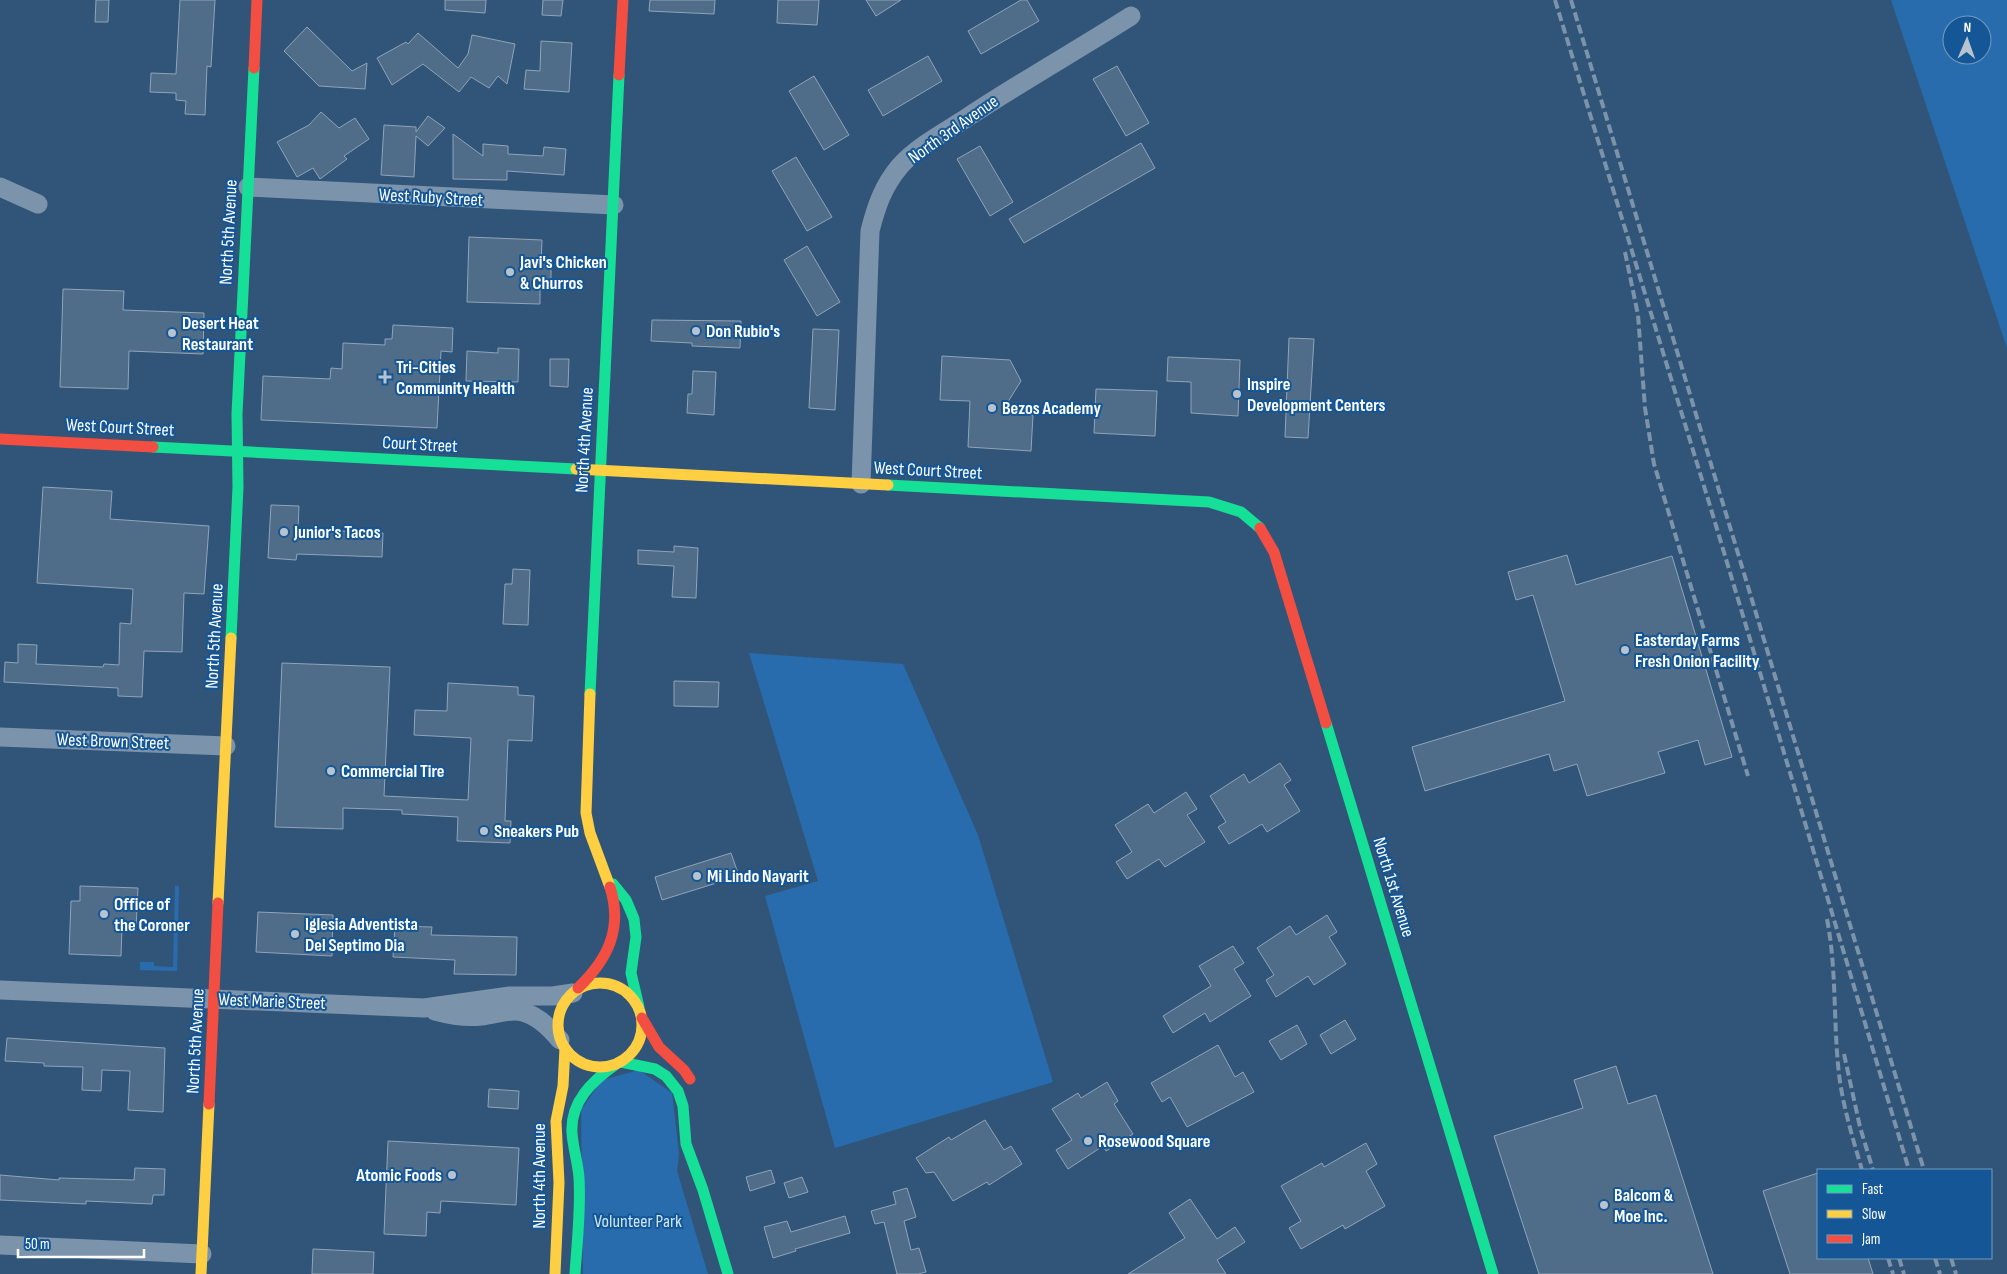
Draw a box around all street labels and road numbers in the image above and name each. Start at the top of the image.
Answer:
street label: North 3rd Avenue [904,91,1002,168]
street label: North 5th Avenue [215,179,242,285]
street label: West Ruby Street [378,184,484,211]
street label: North 4th Avenue [571,387,598,493]
street label: West Court Street [65,414,175,441]
street label: Court Street [382,432,459,457]
street label: West Court Street [873,457,983,484]
street label: North 5th Avenue [201,583,228,689]
street label: West Brown Street [56,729,170,754]
street label: North 1st Avenue [1368,835,1419,940]
street label: North 5th Avenue [182,988,209,1094]
street label: West Marie Street [218,989,327,1014]
street label: North 4th Avenue [529,1123,550,1229]

